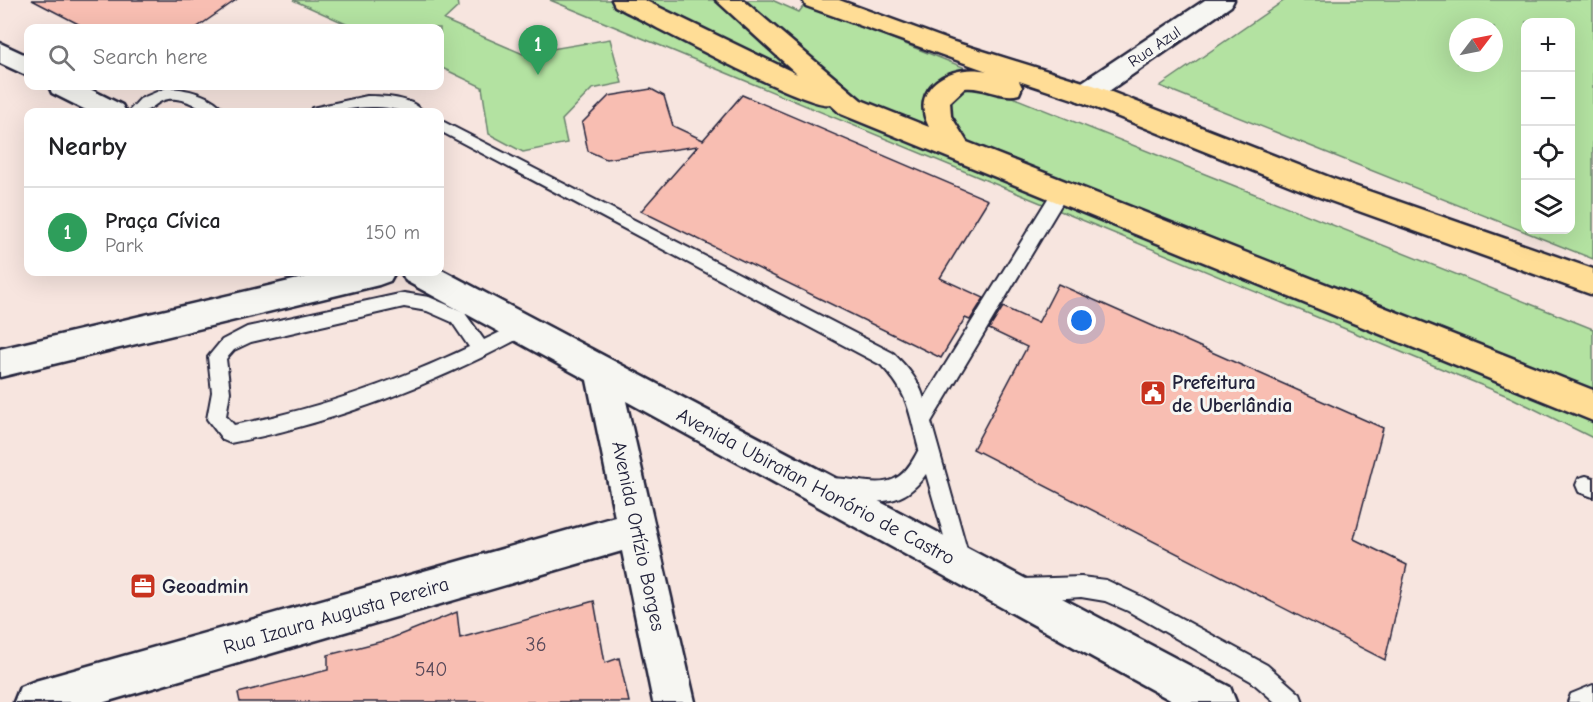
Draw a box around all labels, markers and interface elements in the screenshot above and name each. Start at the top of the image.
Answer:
north arrow [1449,18,1503,72]
map controls [1521,18,1575,234]
button: + [1521,18,1575,72]
street label: Rua Azul [1125,23,1184,71]
search box [24,24,444,90]
pin: 1 [518,26,558,75]
icon: search [45,41,78,74]
text: Search here [93,44,208,70]
button: − [1521,72,1575,126]
button: locate [1521,126,1575,180]
text: Nearby [48,132,127,162]
button: layers [1521,180,1575,234]
text: Praça Cívica [105,208,221,234]
text: 1 [64,221,71,244]
text: 150 m [366,221,420,244]
text: Park [105,234,143,257]
your location [1067,306,1096,335]
place label: Prefeitura de Uberlândia [1172,371,1292,417]
public building icon: Prefeitura de Uberlândia [1138,378,1168,408]
street label: Avenida Ubiratan Honório de Castro [673,403,959,570]
street label: Avenida Ortízio Borges [607,439,670,633]
office icon: Geoadmin [128,571,158,601]
street label: Rua Izaura Augusta Pereira [221,572,452,659]
place label: Geoadmin [162,575,249,598]
house number: 36 [526,633,546,656]
house number: 540 [415,658,447,681]

